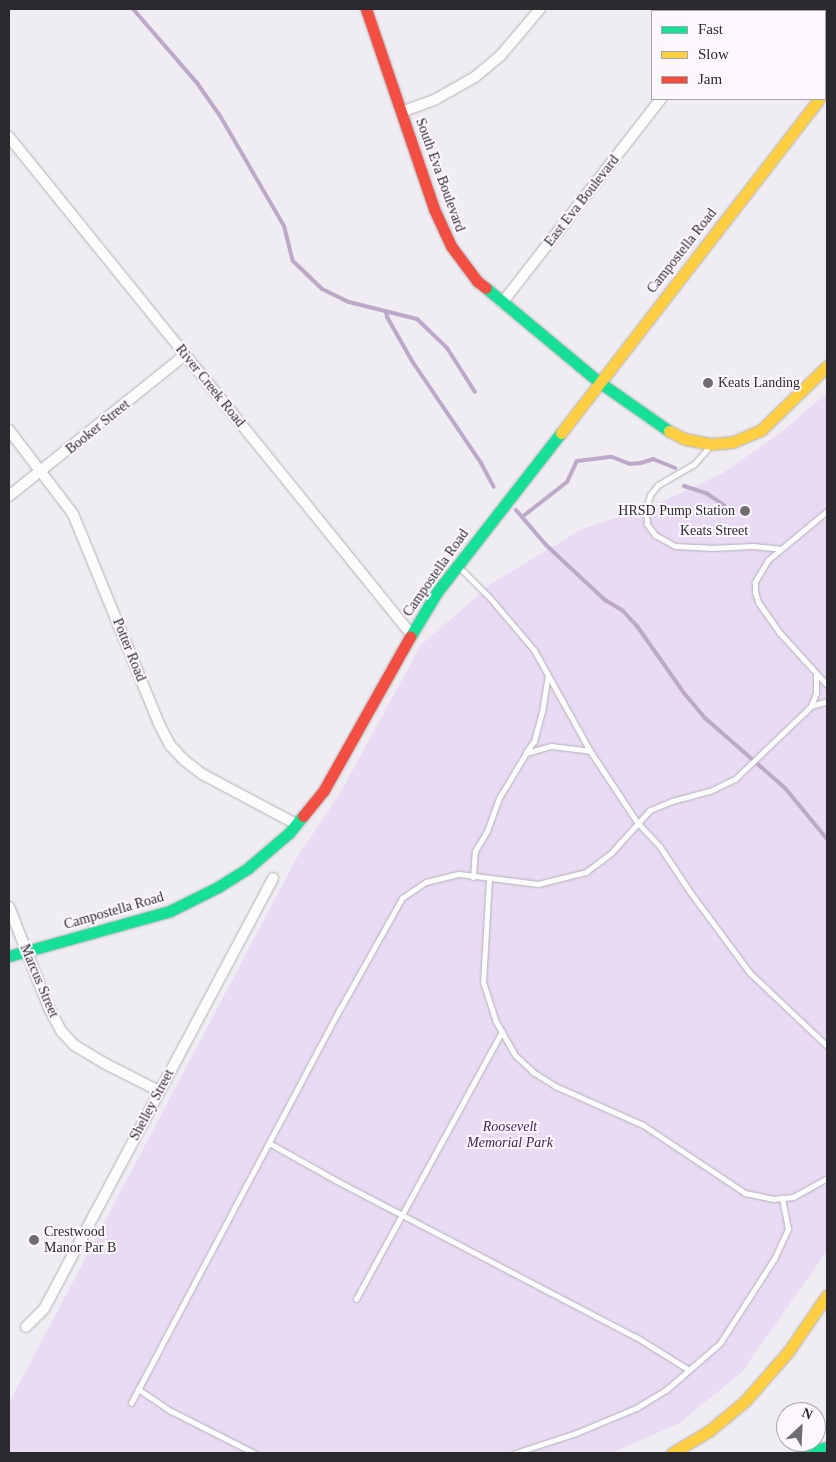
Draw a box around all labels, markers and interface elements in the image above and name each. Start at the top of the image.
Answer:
legend [651,10,826,100]
text: Fast [698,21,723,37]
text: Slow [698,46,729,62]
text: Jam [698,71,722,87]
street label: South Eva Boulevard [412,116,468,234]
street label: East Eva Boulevard [541,152,623,250]
street label: Campostella Road [644,205,720,297]
street label: River Creek Road [172,341,248,431]
place label: Keats Landing [718,375,800,391]
marker: Keats Landing [702,377,714,389]
street label: Booker Street [63,396,133,458]
place label: HRSD Pump Station [618,503,735,519]
marker: HRSD Pump Station [739,505,751,517]
street label: Keats Street [680,523,748,539]
street label: Campostella Road [400,526,472,620]
street label: Potter Road [109,616,149,684]
street label: Campostella Road [62,889,166,933]
street label: Marcus Street [16,942,62,1020]
street label: Shelley Street [126,1067,178,1143]
park label: Roosevelt Memorial Park [467,1119,553,1152]
place label: Crestwood Manor Par B [44,1224,116,1256]
marker: Crestwood Manor Par B [28,1234,40,1246]
north arrow [776,1402,826,1452]
text: N [799,1405,815,1423]

